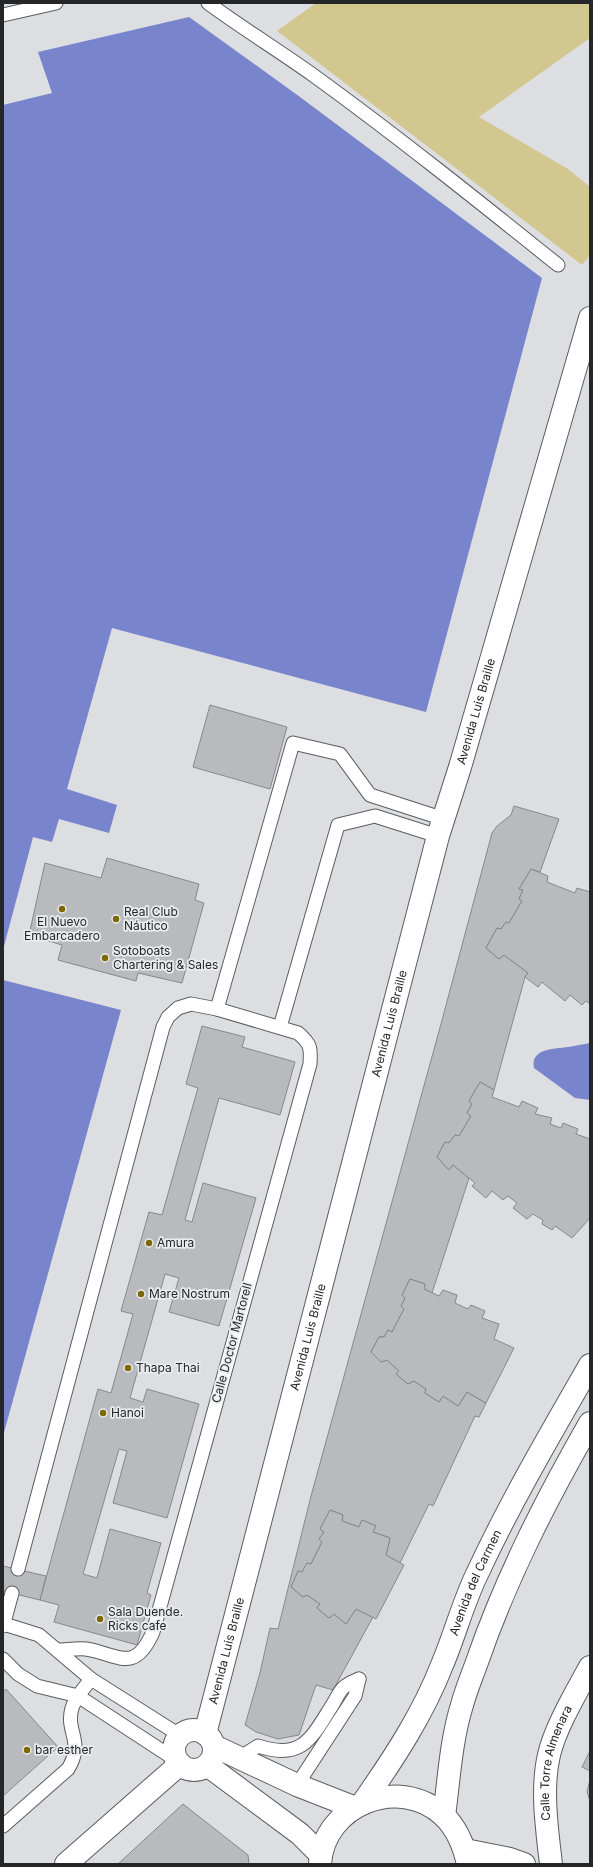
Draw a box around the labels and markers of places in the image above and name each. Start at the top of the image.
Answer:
marker: El Nuevo Embarcadero [57,904,67,914]
place label: Real Club Náutico [124,904,178,933]
place label: El Nuevo Embarcadero [24,914,100,943]
marker: Real Club Náutico [111,914,121,924]
place label: Sotoboats Chartering & Sales [113,943,218,972]
marker: Sotoboats Chartering & Sales [100,953,110,963]
place label: Amura [157,1235,194,1250]
marker: Amura [144,1238,154,1248]
place label: Mare Nostrum [149,1286,230,1301]
marker: Mare Nostrum [136,1289,146,1299]
place label: Thapa Thai [136,1360,200,1375]
marker: Thapa Thai [123,1363,133,1373]
place label: Hanoi [111,1405,144,1420]
marker: Hanoi [98,1408,108,1418]
place label: Sala Duende. Ricks cafe [108,1604,183,1633]
marker: Sala Duende. Ricks cafe [95,1614,105,1624]
place label: bar esther [35,1742,93,1757]
marker: bar esther [22,1745,32,1755]

